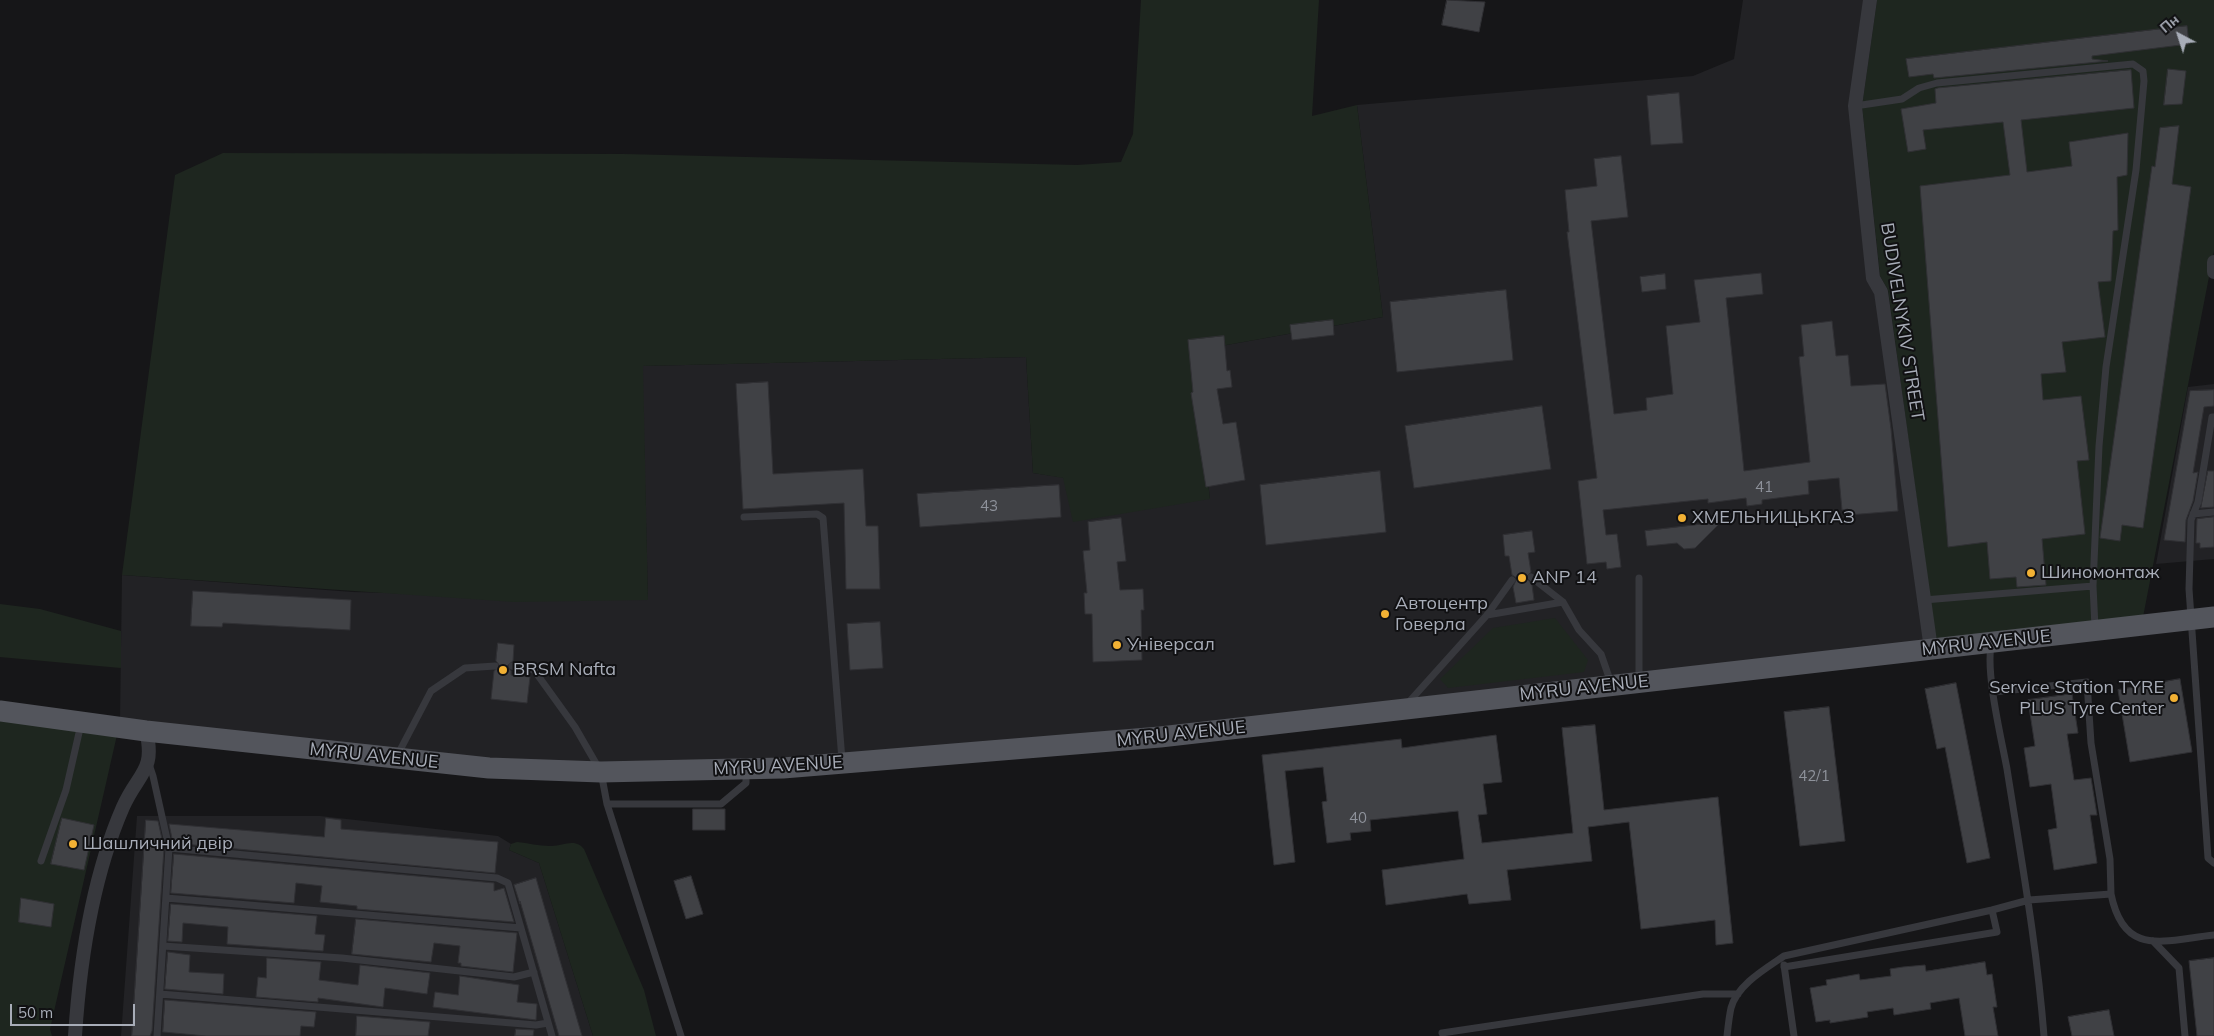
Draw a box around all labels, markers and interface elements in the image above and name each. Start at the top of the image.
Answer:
north arrow [2154,10,2204,60]
text: Пн [2156,10,2183,37]
street label: BUDIVELNYKIV STREET [1876,221,1928,423]
house number: 41 [1755,478,1773,496]
house number: 43 [980,497,998,515]
place label: ХМЕЛЬНИЦЬКГАЗ [1692,507,1855,529]
marker: ХМЕЛЬНИЦЬКГАЗ [1676,512,1688,524]
place label: Шиномонтаж [2041,562,2159,584]
place label: ANP 14 [1532,567,1597,589]
marker: Шиномонтаж [2025,567,2037,579]
marker: ANP 14 [1516,572,1528,584]
place label: Автоцентр Говерла [1395,593,1488,636]
marker: Автоцентр Говерла [1379,608,1391,620]
street label: MYRU AVENUE [1920,625,2052,661]
place label: Універсал [1127,634,1215,656]
marker: Універсал [1111,639,1123,651]
place label: BRSM Nafta [513,659,616,681]
marker: BRSM Nafta [497,664,509,676]
street label: MYRU AVENUE [1518,670,1650,706]
place label: Service Station TYRE PLUS Tyre Center [1989,677,2164,720]
marker: Service Station TYRE PLUS Tyre Center [2168,692,2180,704]
street label: MYRU AVENUE [1115,716,1247,752]
street label: MYRU AVENUE [308,738,440,774]
street label: MYRU AVENUE [713,752,843,780]
house number: 42/1 [1798,767,1830,785]
house number: 40 [1349,809,1367,827]
place label: Шашличний двір [83,833,233,855]
marker: Шашличний двір [67,838,79,850]
scale bar [12,994,138,1026]
text: 50 m [18,1003,53,1022]

